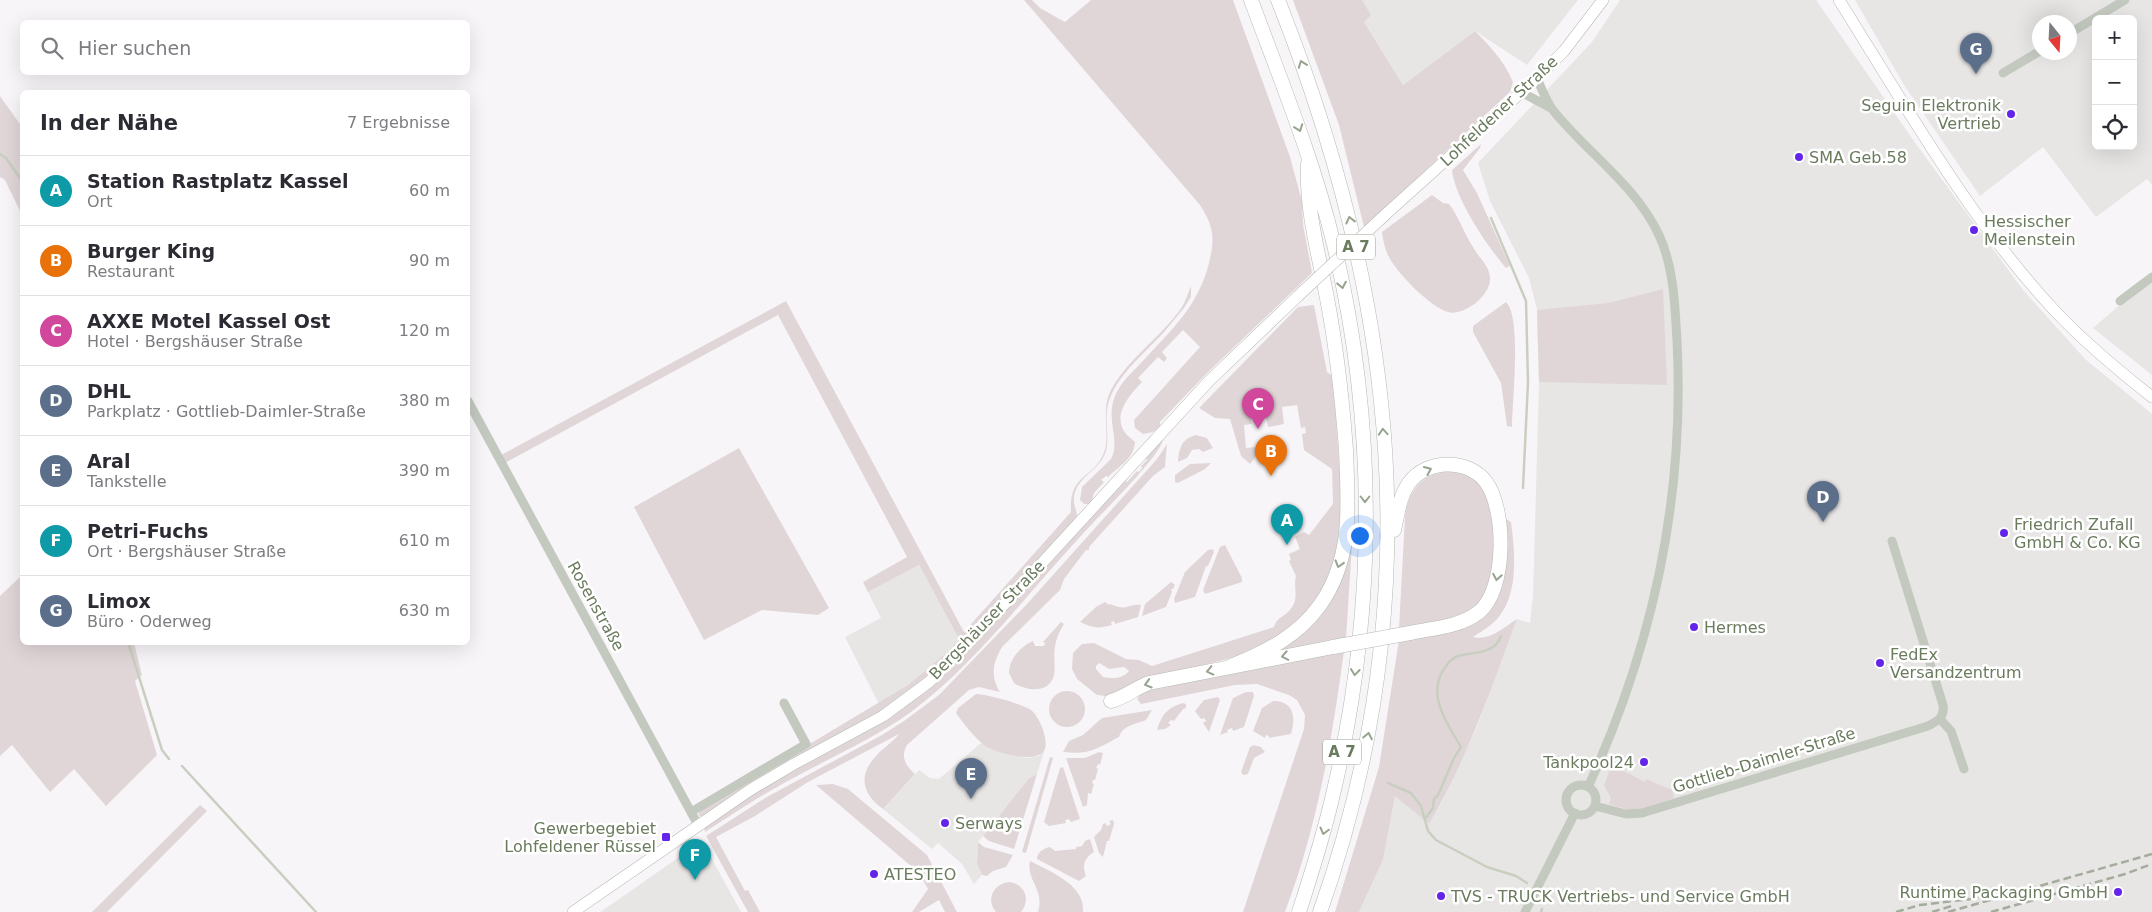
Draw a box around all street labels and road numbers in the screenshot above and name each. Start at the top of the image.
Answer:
street label: Lohfeldener Straße [1437,52,1561,170]
road number: A 7 [1337,234,1375,260]
street label: Bergshäuser Straße [925,556,1049,684]
street label: Rosenstraße [564,558,628,654]
street label: Gottlieb-Daimler-Straße [1670,723,1858,797]
road number: A 7 [1323,740,1361,764]

